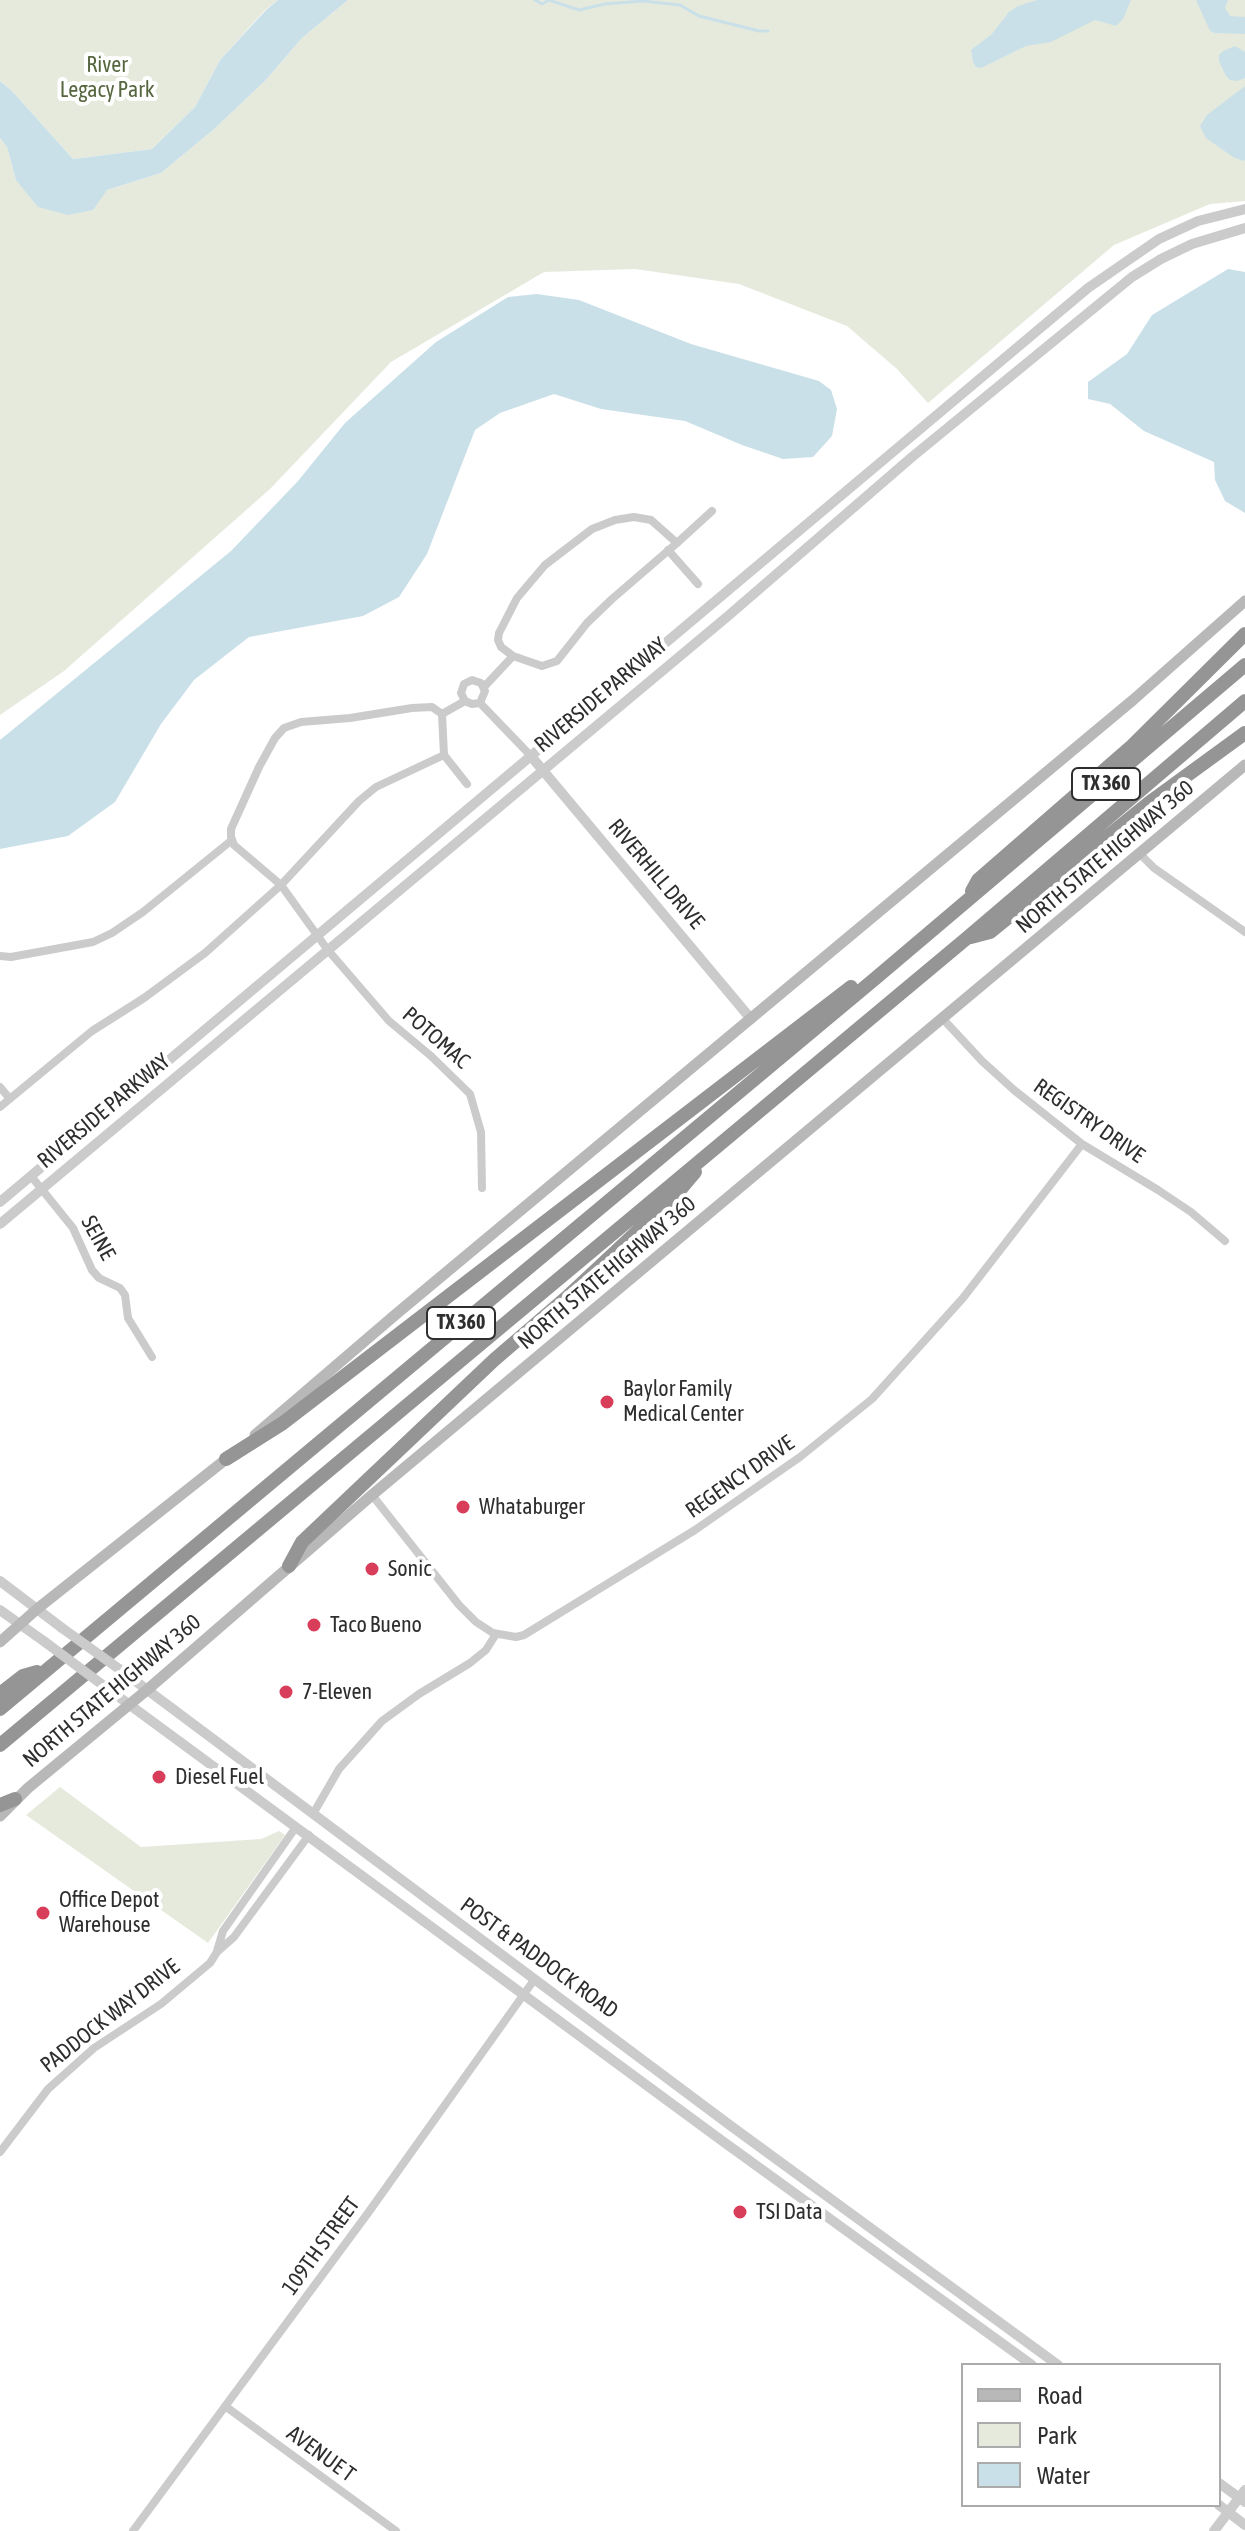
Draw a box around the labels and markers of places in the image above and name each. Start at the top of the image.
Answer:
place label: Baylor Family Medical Center [623,1376,743,1428]
marker: Baylor Family Medical Center [598,1393,616,1411]
place label: Whataburger [479,1494,585,1520]
marker: Whataburger [454,1498,472,1516]
place label: Sonic [388,1556,431,1582]
marker: Sonic [363,1560,381,1578]
place label: Taco Bueno [330,1612,422,1638]
marker: Taco Bueno [305,1616,323,1634]
place label: 7-Eleven [302,1679,372,1705]
marker: 7-Eleven [277,1683,295,1701]
place label: Diesel Fuel [175,1764,264,1790]
marker: Diesel Fuel [150,1768,168,1786]
place label: Office Depot Warehouse [59,1887,159,1938]
marker: Office Depot Warehouse [34,1904,52,1922]
place label: TSI Data [756,2199,823,2225]
marker: TSI Data [731,2203,749,2221]

